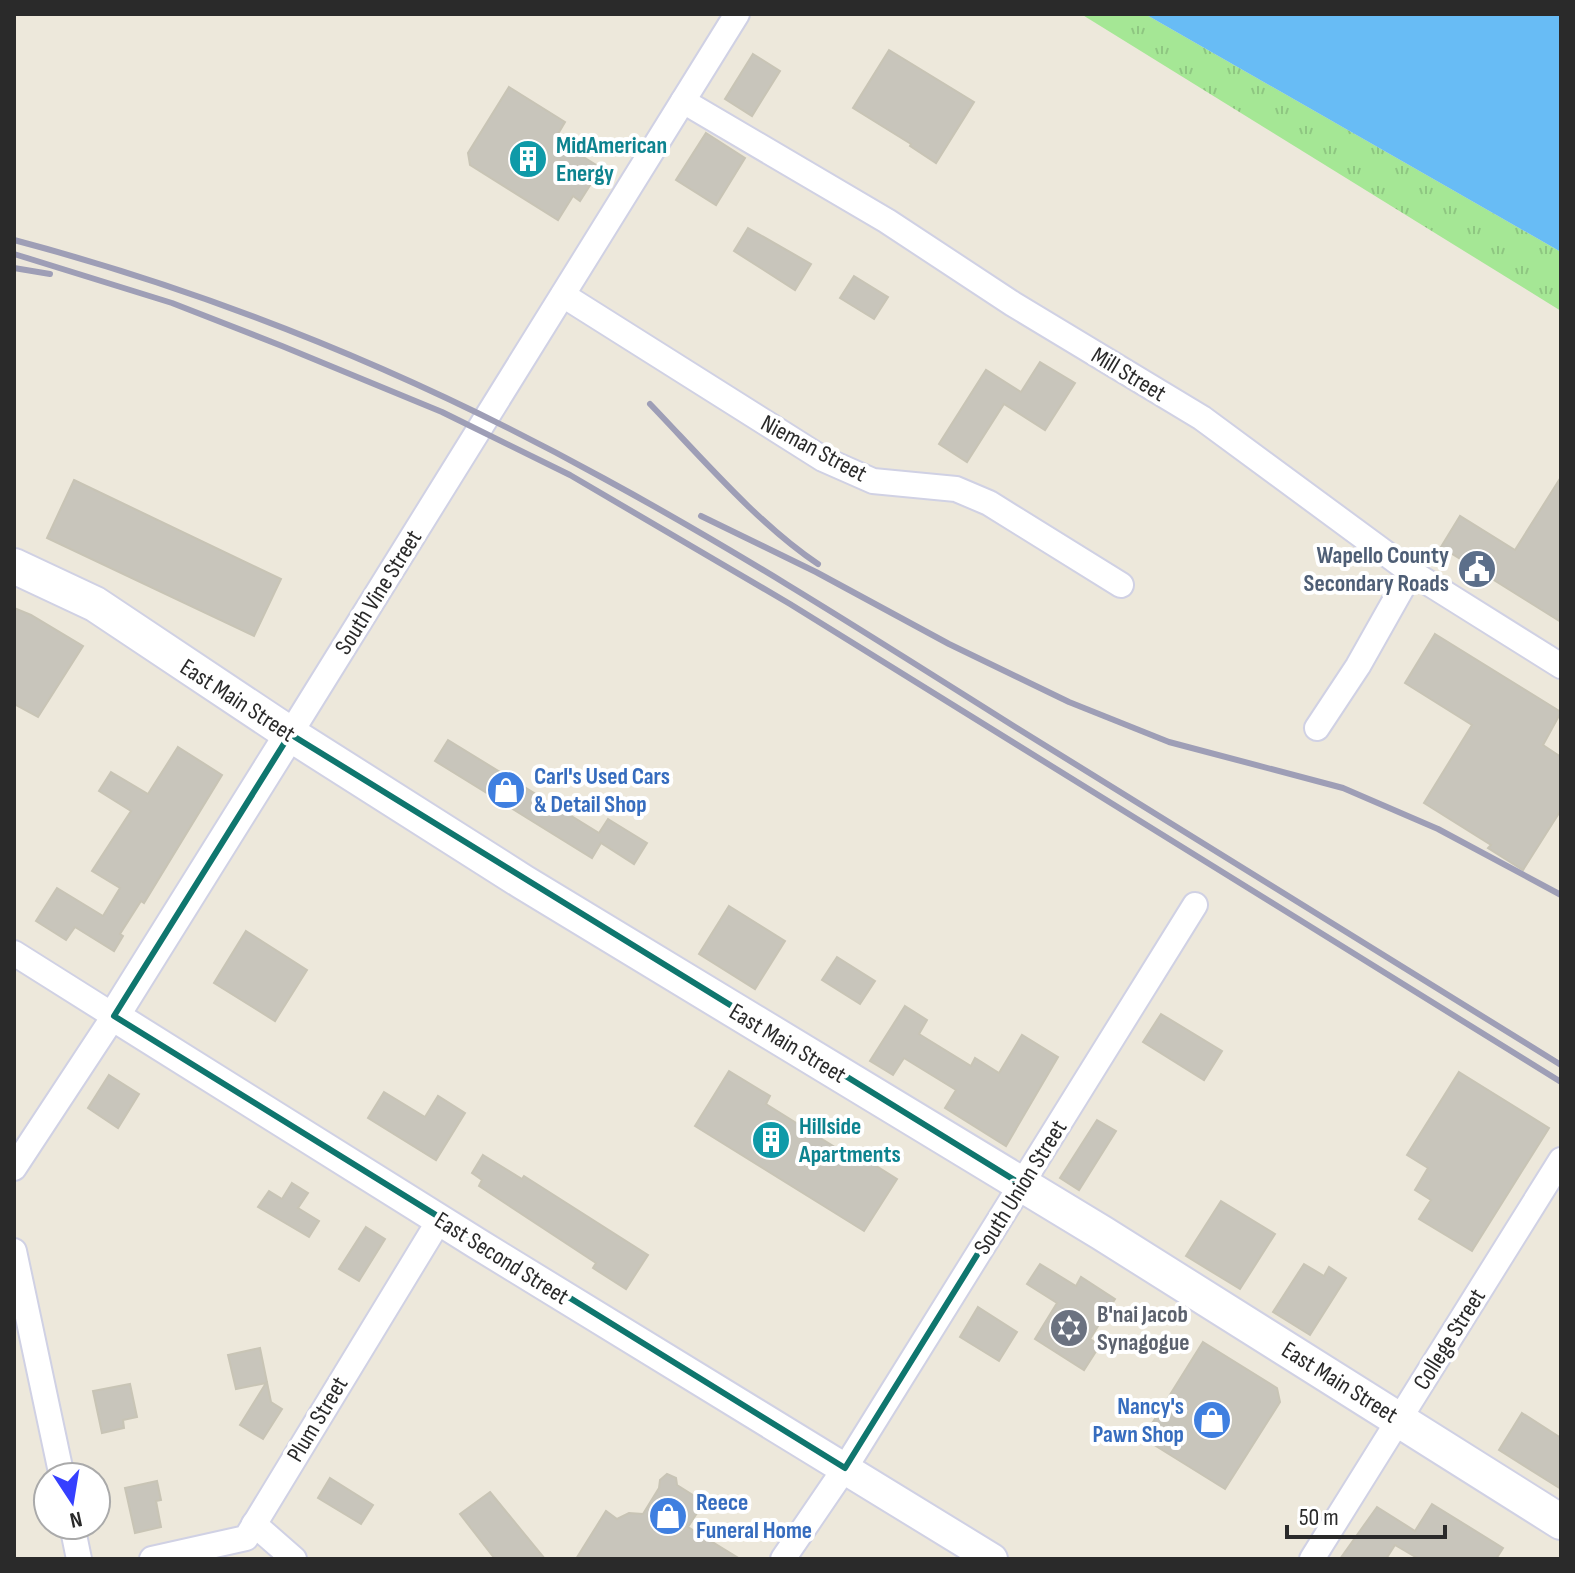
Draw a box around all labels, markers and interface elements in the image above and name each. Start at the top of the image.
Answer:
place label: MidAmerican Energy [556,131,667,188]
building icon: MidAmerican Energy [507,138,549,180]
street label: Mill Street [1086,341,1171,408]
street label: Nieman Street [756,408,872,488]
street label: South Vine Street [329,525,428,660]
place label: Wapello County Secondary Roads [1304,541,1449,598]
public building icon: Wapello County Secondary Roads [1456,548,1498,590]
street label: East Main Street [175,653,301,748]
place label: Carl's Used Cars & Detail Shop [534,762,670,819]
shop icon: Carl's Used Cars & Detail Shop [485,769,527,811]
street label: East Main Street [724,997,851,1090]
place label: Hillside Apartments [798,1112,901,1169]
street label: South Union Street [968,1115,1073,1260]
building icon: Hillside Apartments [750,1119,792,1161]
street label: East Second Street [429,1206,574,1311]
street label: College Street [1407,1283,1492,1395]
place label: B'nai Jacob Synagogue [1097,1300,1189,1357]
synagogue icon: B'nai Jacob Synagogue [1048,1307,1090,1349]
street label: East Main Street [1276,1335,1403,1429]
street label: Plum Street [281,1371,354,1467]
place label: Nancy's Pawn Shop [1092,1392,1184,1449]
shop icon: Nancy's Pawn Shop [1191,1399,1233,1441]
north arrow [32,1461,112,1541]
place label: Reece Funeral Home [696,1488,812,1545]
scale bar [1287,1489,1445,1539]
shop icon: Reece Funeral Home [647,1495,689,1537]
text: 50 m [1299,1503,1339,1532]
text: N [67,1505,84,1534]

